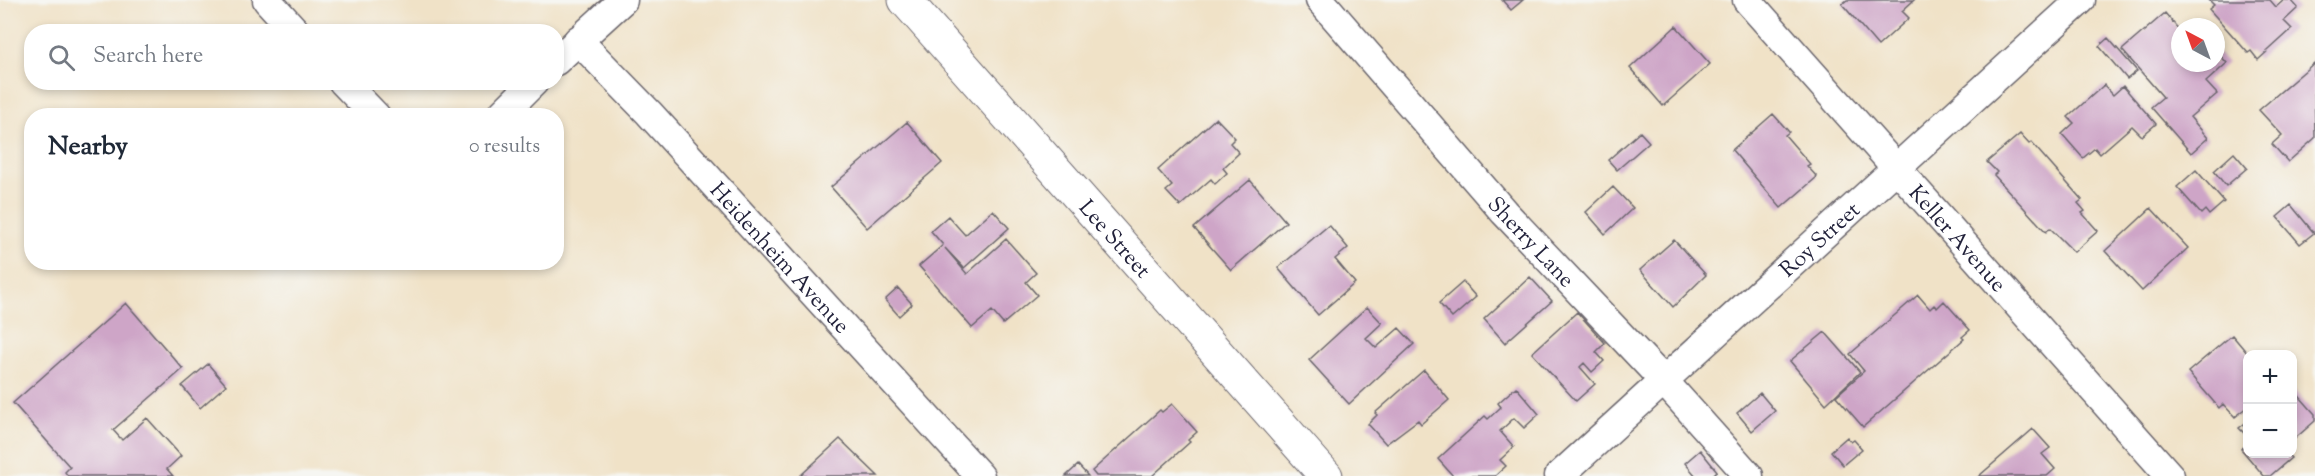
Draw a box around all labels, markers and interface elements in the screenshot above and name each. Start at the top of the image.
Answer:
north arrow [2171,18,2225,72]
search box [24,24,564,90]
icon: search [45,41,78,74]
text: Search here [93,41,203,73]
text: Nearby [48,129,128,166]
text: 0 results [469,133,540,162]
street label: Heidenheim Avenue [701,176,856,342]
street label: Keller Avenue [1900,179,2012,300]
street label: Sherry Lane [1478,191,1581,296]
street label: Lee Street [1070,194,1157,287]
street label: Roy Street [1774,196,1869,286]
map controls [2243,350,2297,458]
button: + [2243,350,2297,404]
button: − [2243,404,2297,458]

